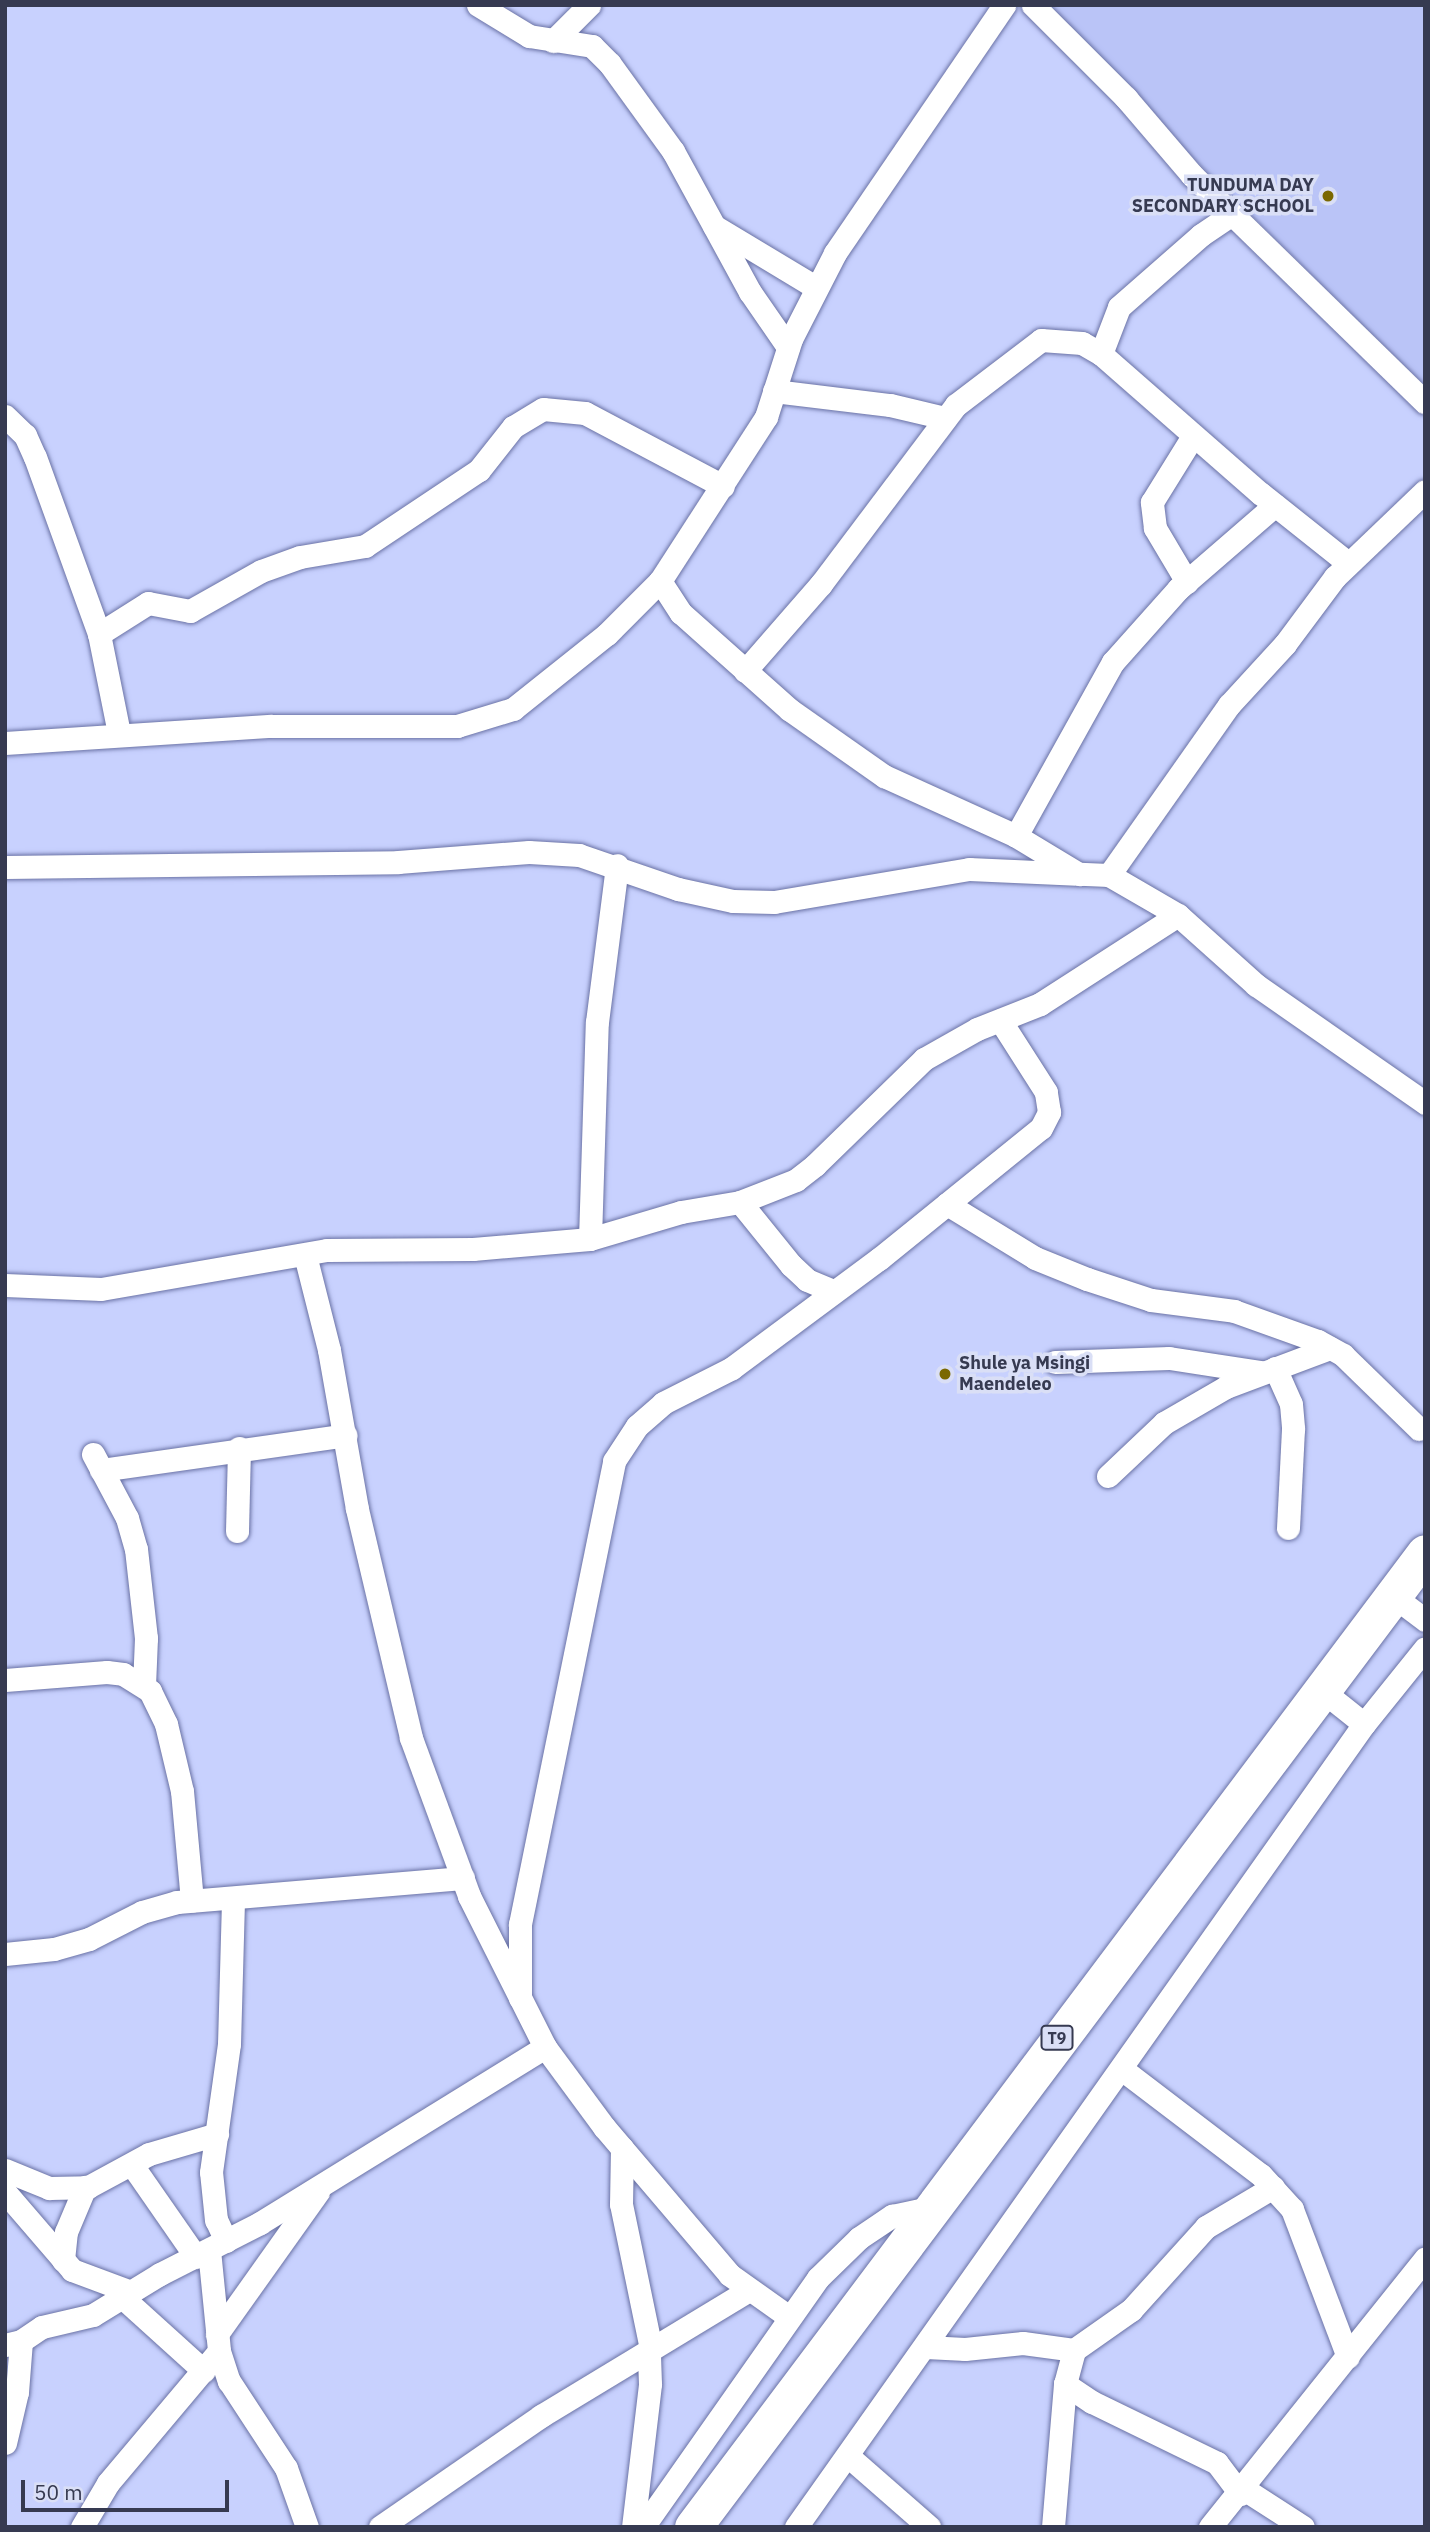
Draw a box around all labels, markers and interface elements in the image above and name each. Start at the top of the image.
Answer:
place label: TUNDUMA DAY SECONDARY SCHOOL [1132,175,1314,218]
marker: TUNDUMA DAY SECONDARY SCHOOL [1320,188,1336,204]
place label: Shule ya Msingi Maendeleo [959,1353,1090,1396]
marker: Shule ya Msingi Maendeleo [937,1366,953,1382]
road number: T9 [1040,2026,1074,2050]
scale bar [24,2466,233,2510]
text: 50 m [34,2478,83,2506]

